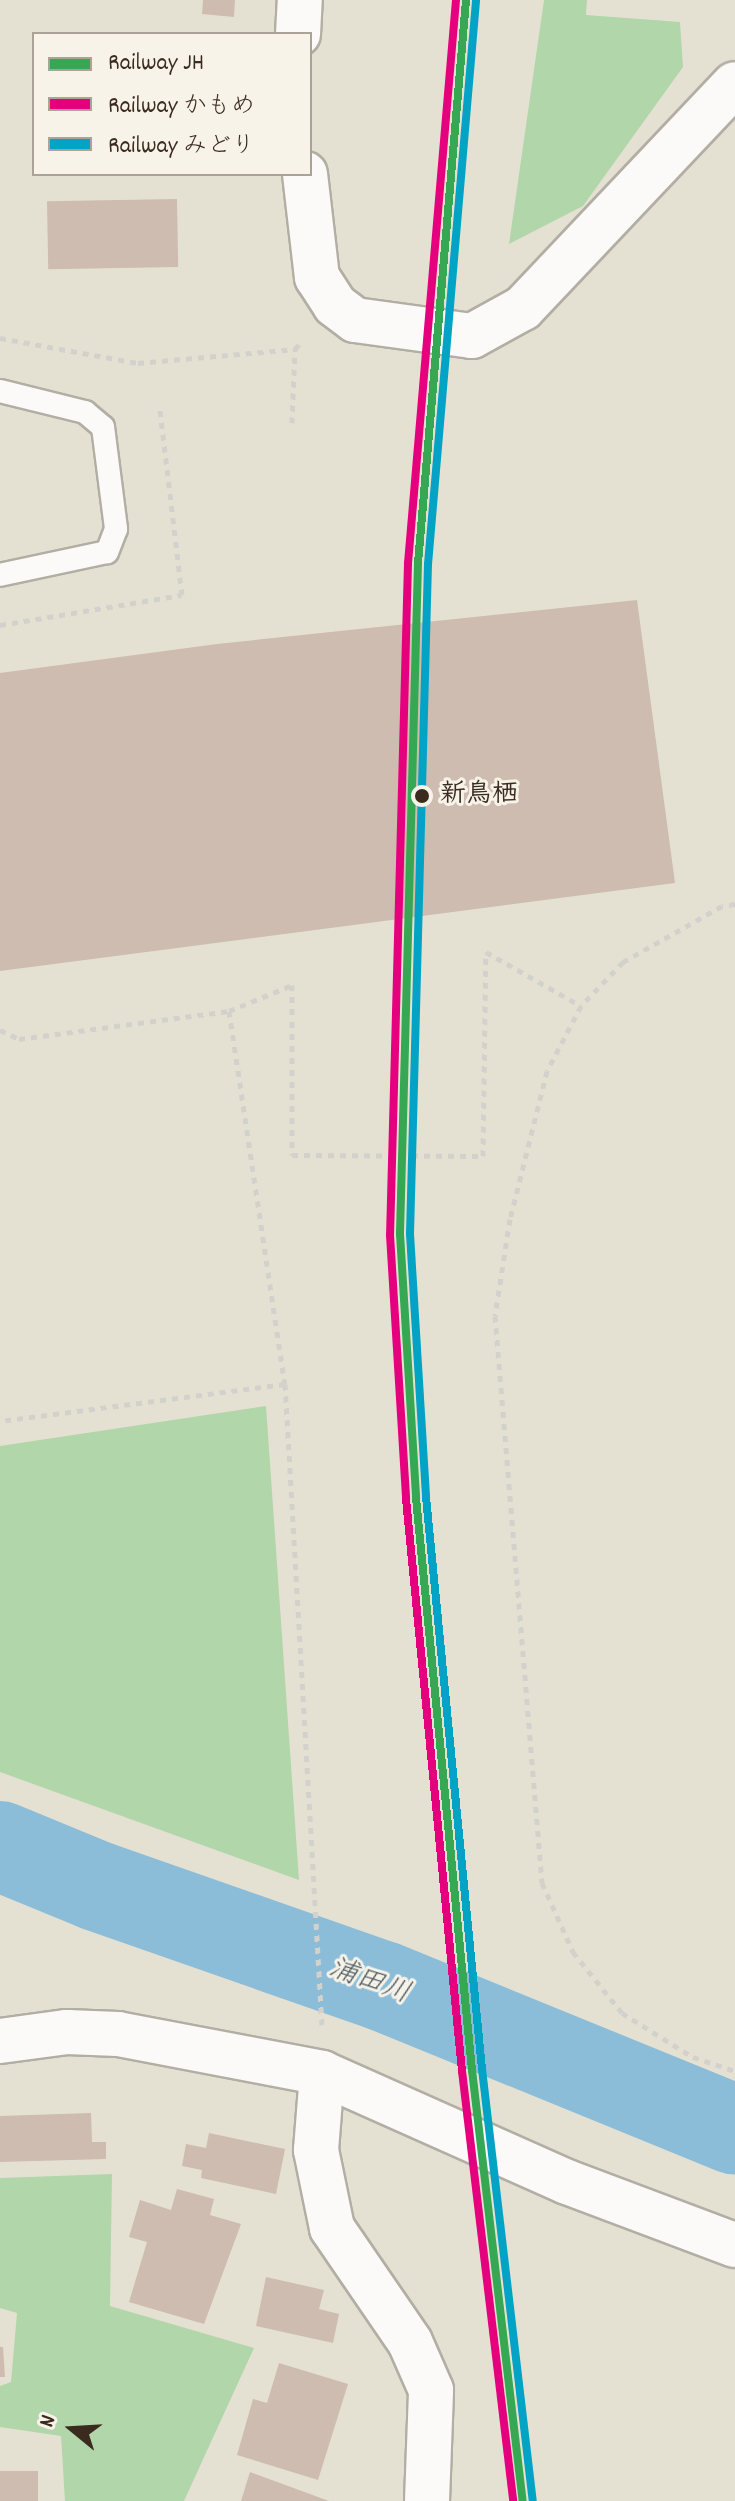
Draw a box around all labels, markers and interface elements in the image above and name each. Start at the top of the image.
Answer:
legend [32,32,312,176]
text: Railway JH [108,47,204,81]
text: Railway かもめ [108,90,255,124]
text: Railway みどり [108,130,255,164]
place label: 新鳥栖 [440,780,518,812]
marker: 新鳥栖 [411,785,433,807]
water label: 浦田川 [324,1953,414,2013]
north arrow [32,2389,112,2469]
text: N [32,2411,65,2431]

